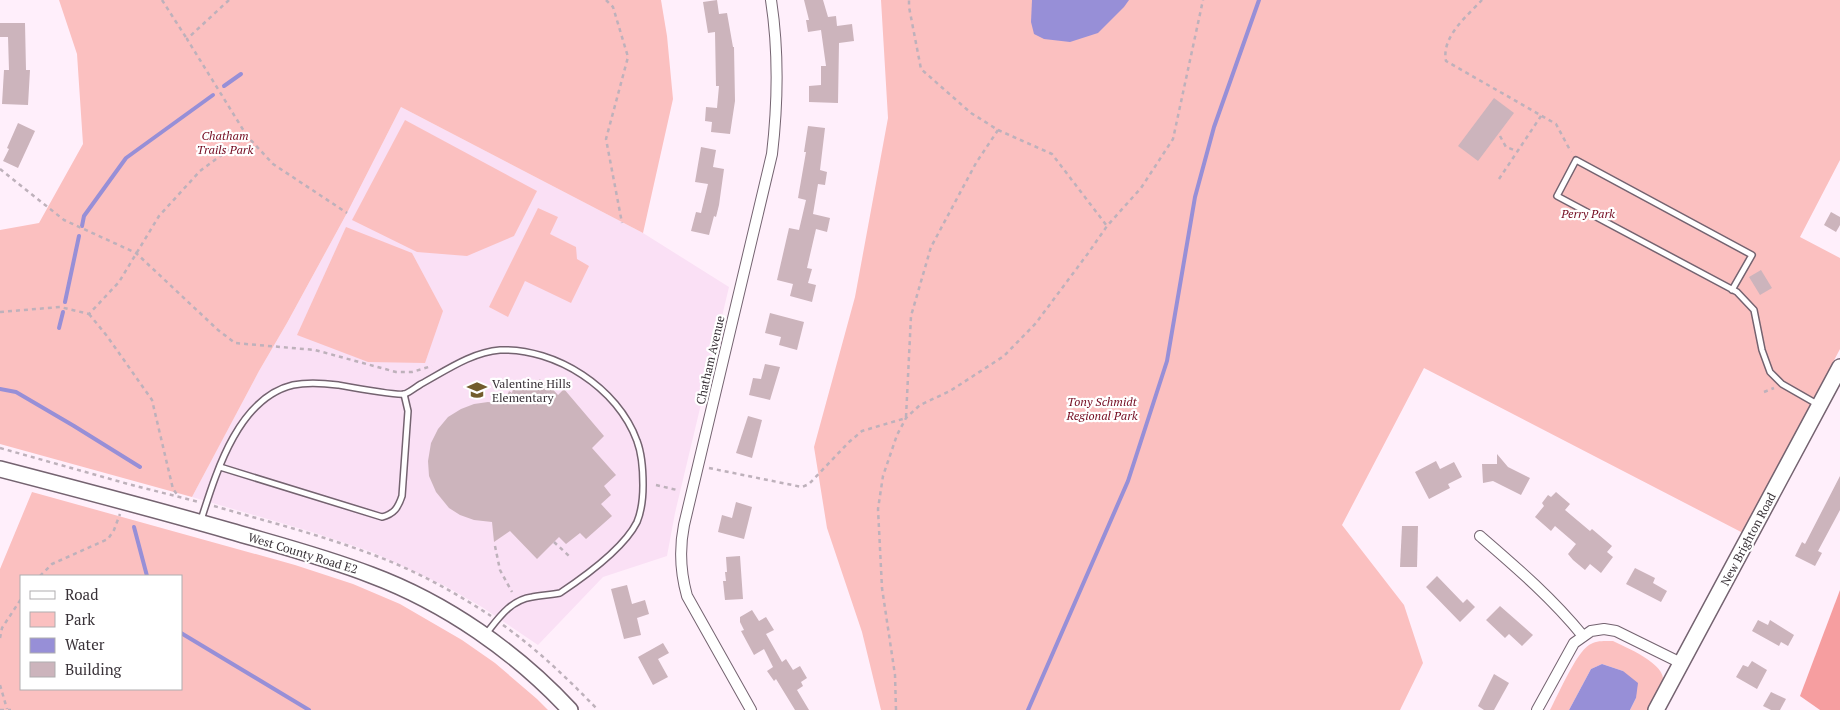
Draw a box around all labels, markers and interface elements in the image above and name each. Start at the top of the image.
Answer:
park label: Chatham Trails Park [197,128,253,157]
park label: Perry Park [1560,206,1615,221]
street label: Chatham Avenue [692,314,728,406]
place label: Valentine Hills Elementary [492,376,571,405]
school or university icon: Valentine Hills Elementary [466,379,488,401]
park label: Tony Schmidt Regional Park [1065,394,1138,423]
street label: New Brighton Road [1717,490,1779,588]
street label: West County Road E2 [246,529,360,577]
legend [20,575,182,690]
text: Road [65,584,98,604]
text: Park [65,609,95,629]
text: Water [65,634,105,654]
text: Building [65,659,123,679]

